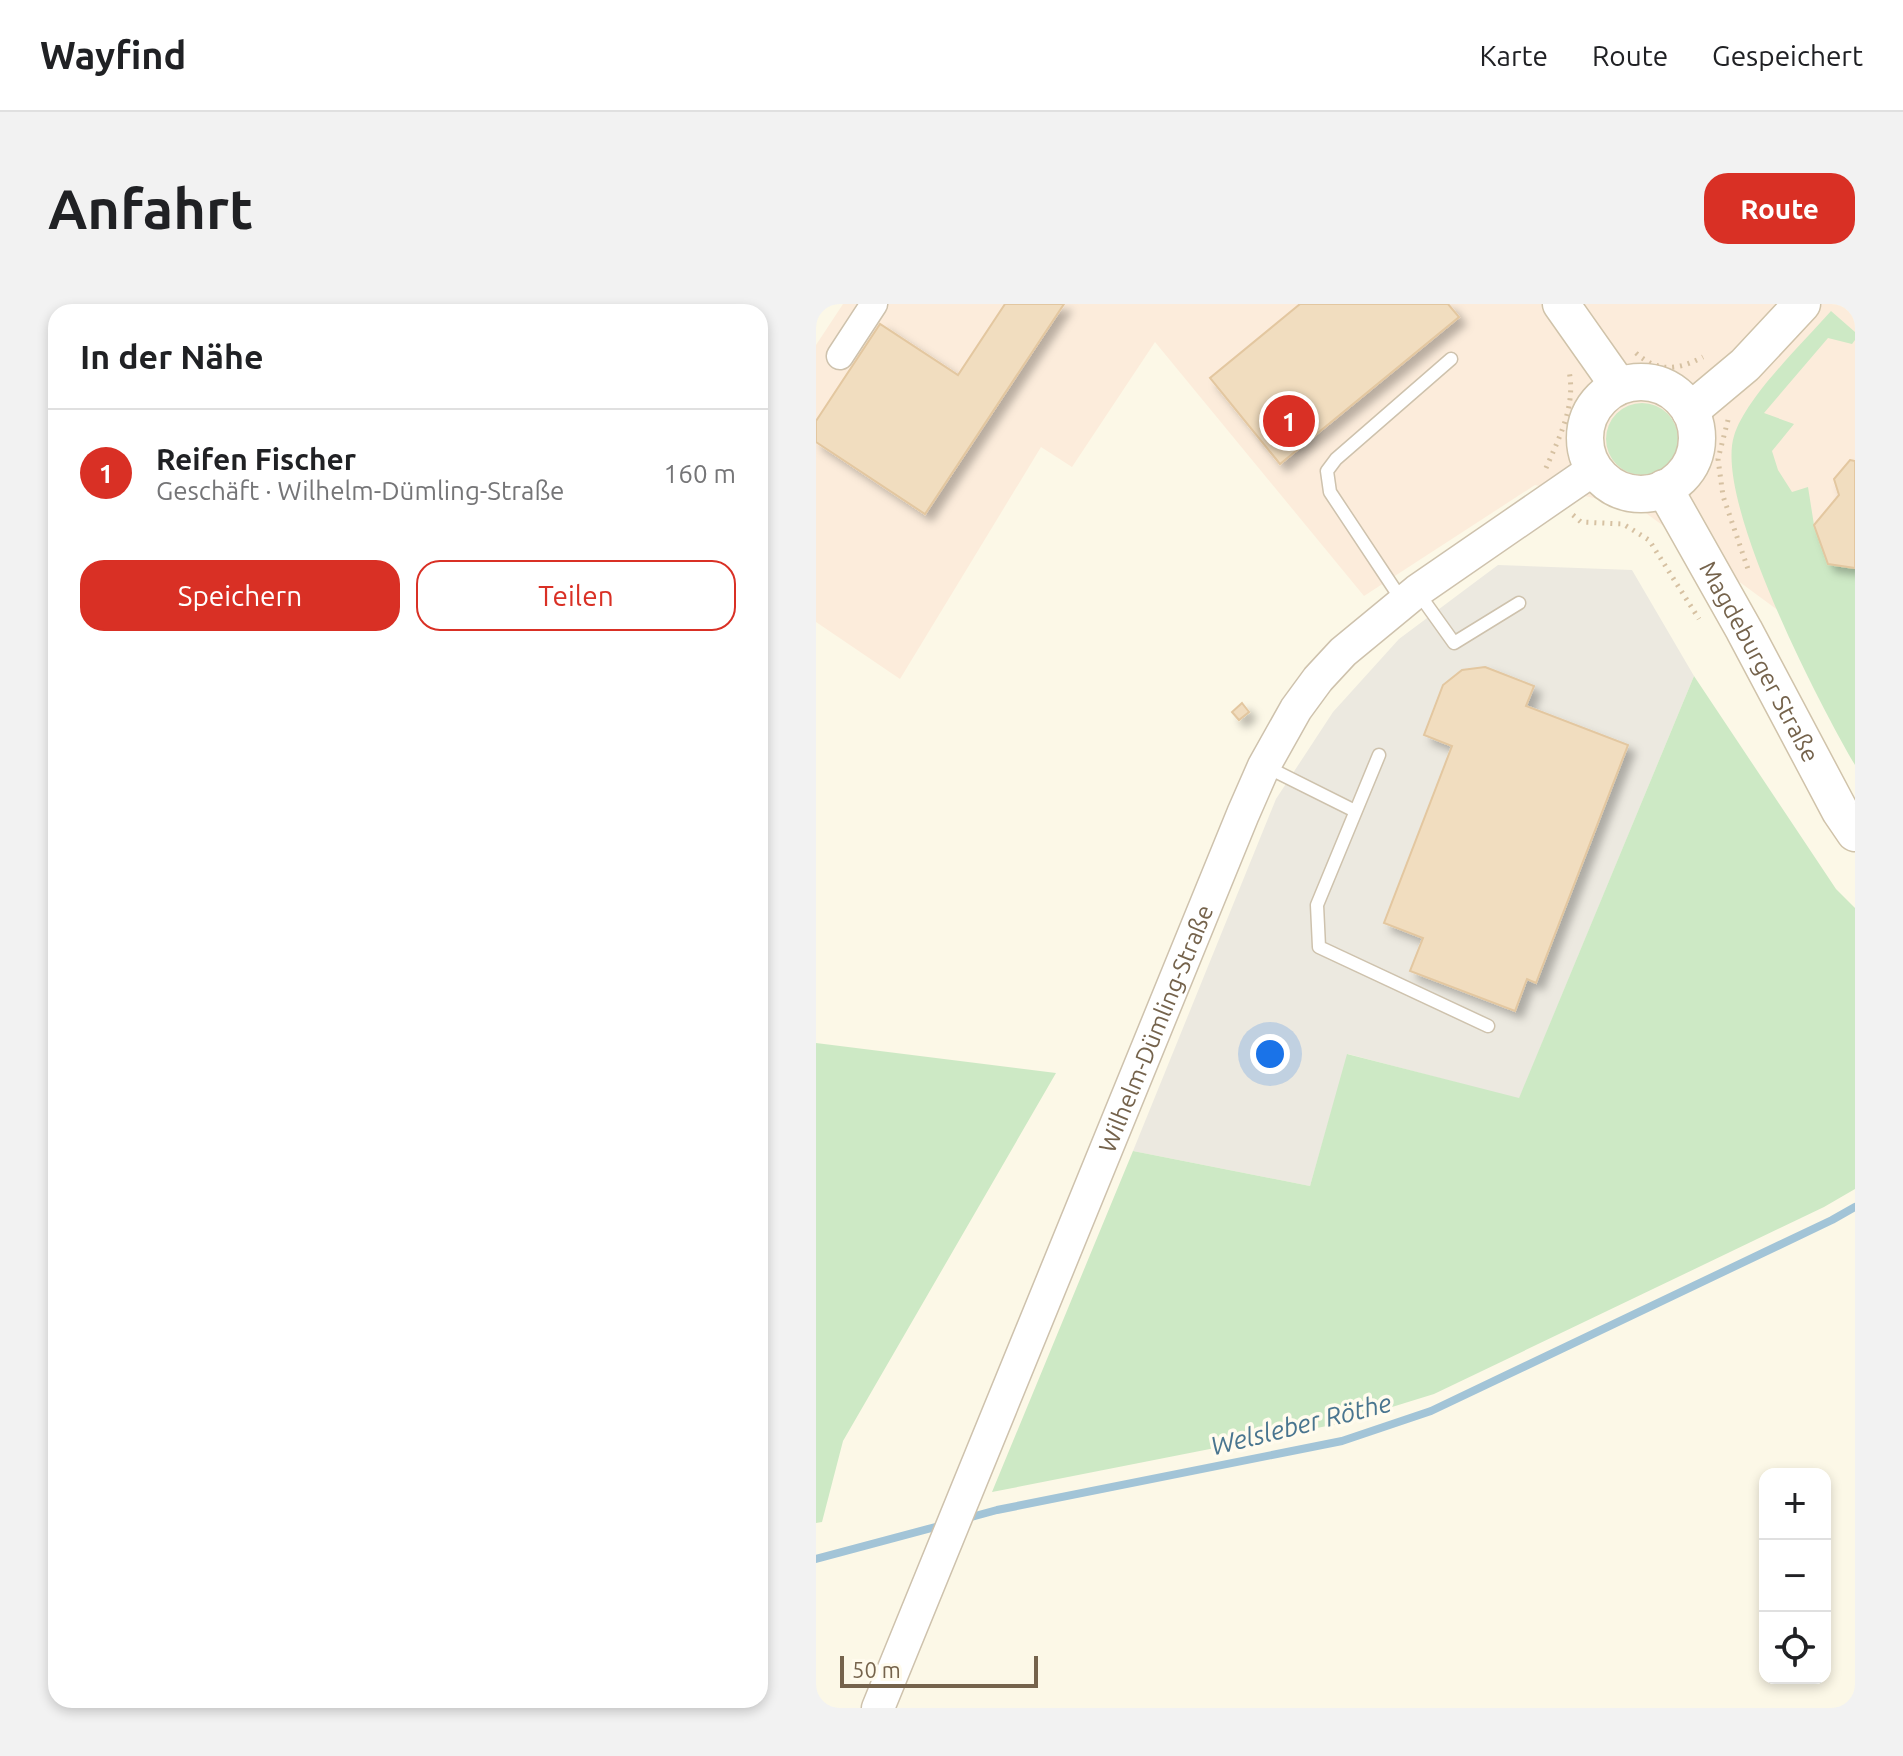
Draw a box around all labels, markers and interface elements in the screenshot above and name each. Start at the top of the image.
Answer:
text: Wayfind [40,34,186,76]
text: Karte [1479,40,1548,71]
text: Route [1592,40,1668,71]
text: Gespeichert [1712,40,1863,71]
button: Route [1704,173,1855,244]
text: Anfahrt [48,177,253,240]
text: In der Nähe [80,337,263,375]
pin: 1 [1263,391,1315,451]
text: Reifen Fischer [156,442,356,476]
text: 1 [99,459,113,488]
text: 160 m [664,459,736,488]
text: Geschäft · Wilhelm-Dümling-Straße [156,476,564,505]
street label: Magdeburger Straße [1694,556,1825,766]
button: Speichern [80,560,400,631]
button: Teilen [416,560,736,631]
street label: Wilhelm-Dümling-Straße [1093,901,1218,1156]
your location [1250,1034,1290,1074]
water label: Welsleber Röthe [1208,1388,1394,1460]
map controls [1759,1468,1831,1684]
button: + [1759,1468,1831,1540]
button: − [1759,1540,1831,1612]
button: locate [1759,1612,1831,1684]
scale bar [840,1652,1038,1688]
text: 50 m [852,1657,901,1682]

